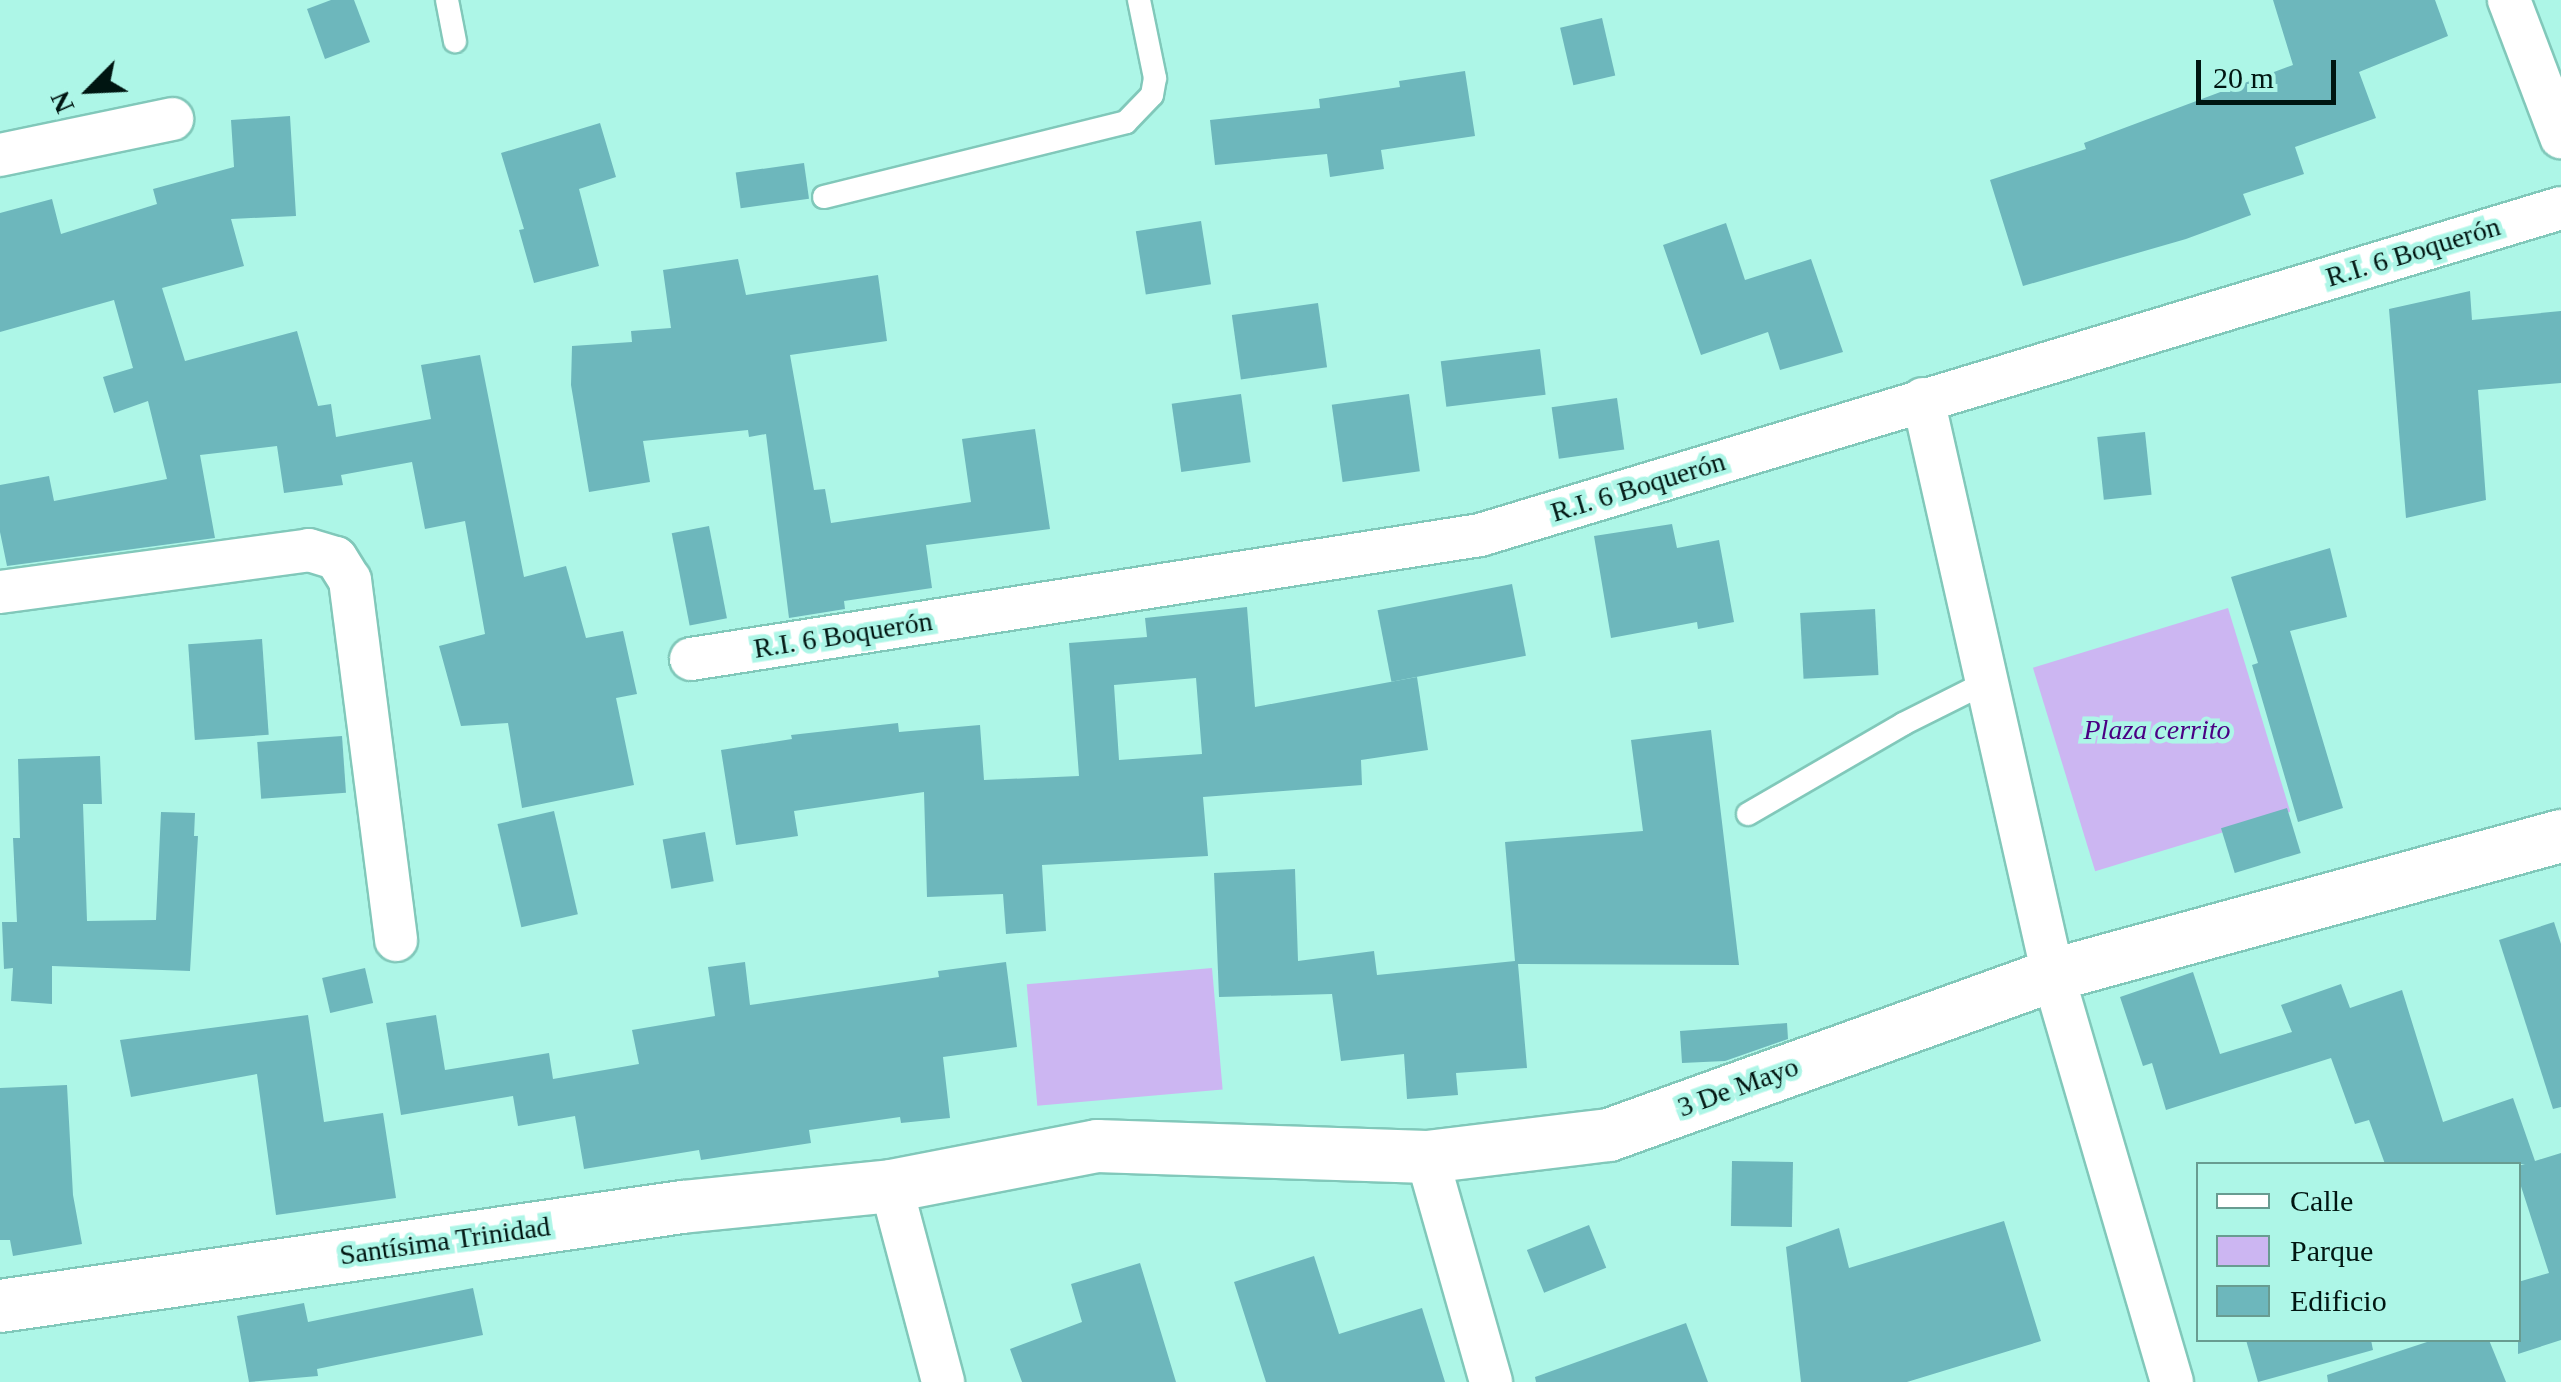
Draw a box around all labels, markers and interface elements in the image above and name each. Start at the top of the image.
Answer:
north arrow [40,40,140,140]
scale bar [2201,40,2341,102]
text: 20 m [2213,61,2274,94]
text: N [44,87,80,118]
street label: R.I. 6 Boquerón [2322,210,2504,294]
street label: R.I. 6 Boquerón [1547,445,1729,529]
street label: R.I. 6 Boquerón [751,604,935,666]
park label: Plaza cerrito [2084,713,2230,747]
street label: 3 De Mayo [1673,1050,1803,1124]
legend [2196,1162,2521,1342]
text: Calle [2290,1184,2353,1217]
street label: Santísima Trinidad [337,1210,553,1272]
text: Parque [2290,1234,2373,1267]
text: Edificio [2290,1284,2387,1317]

